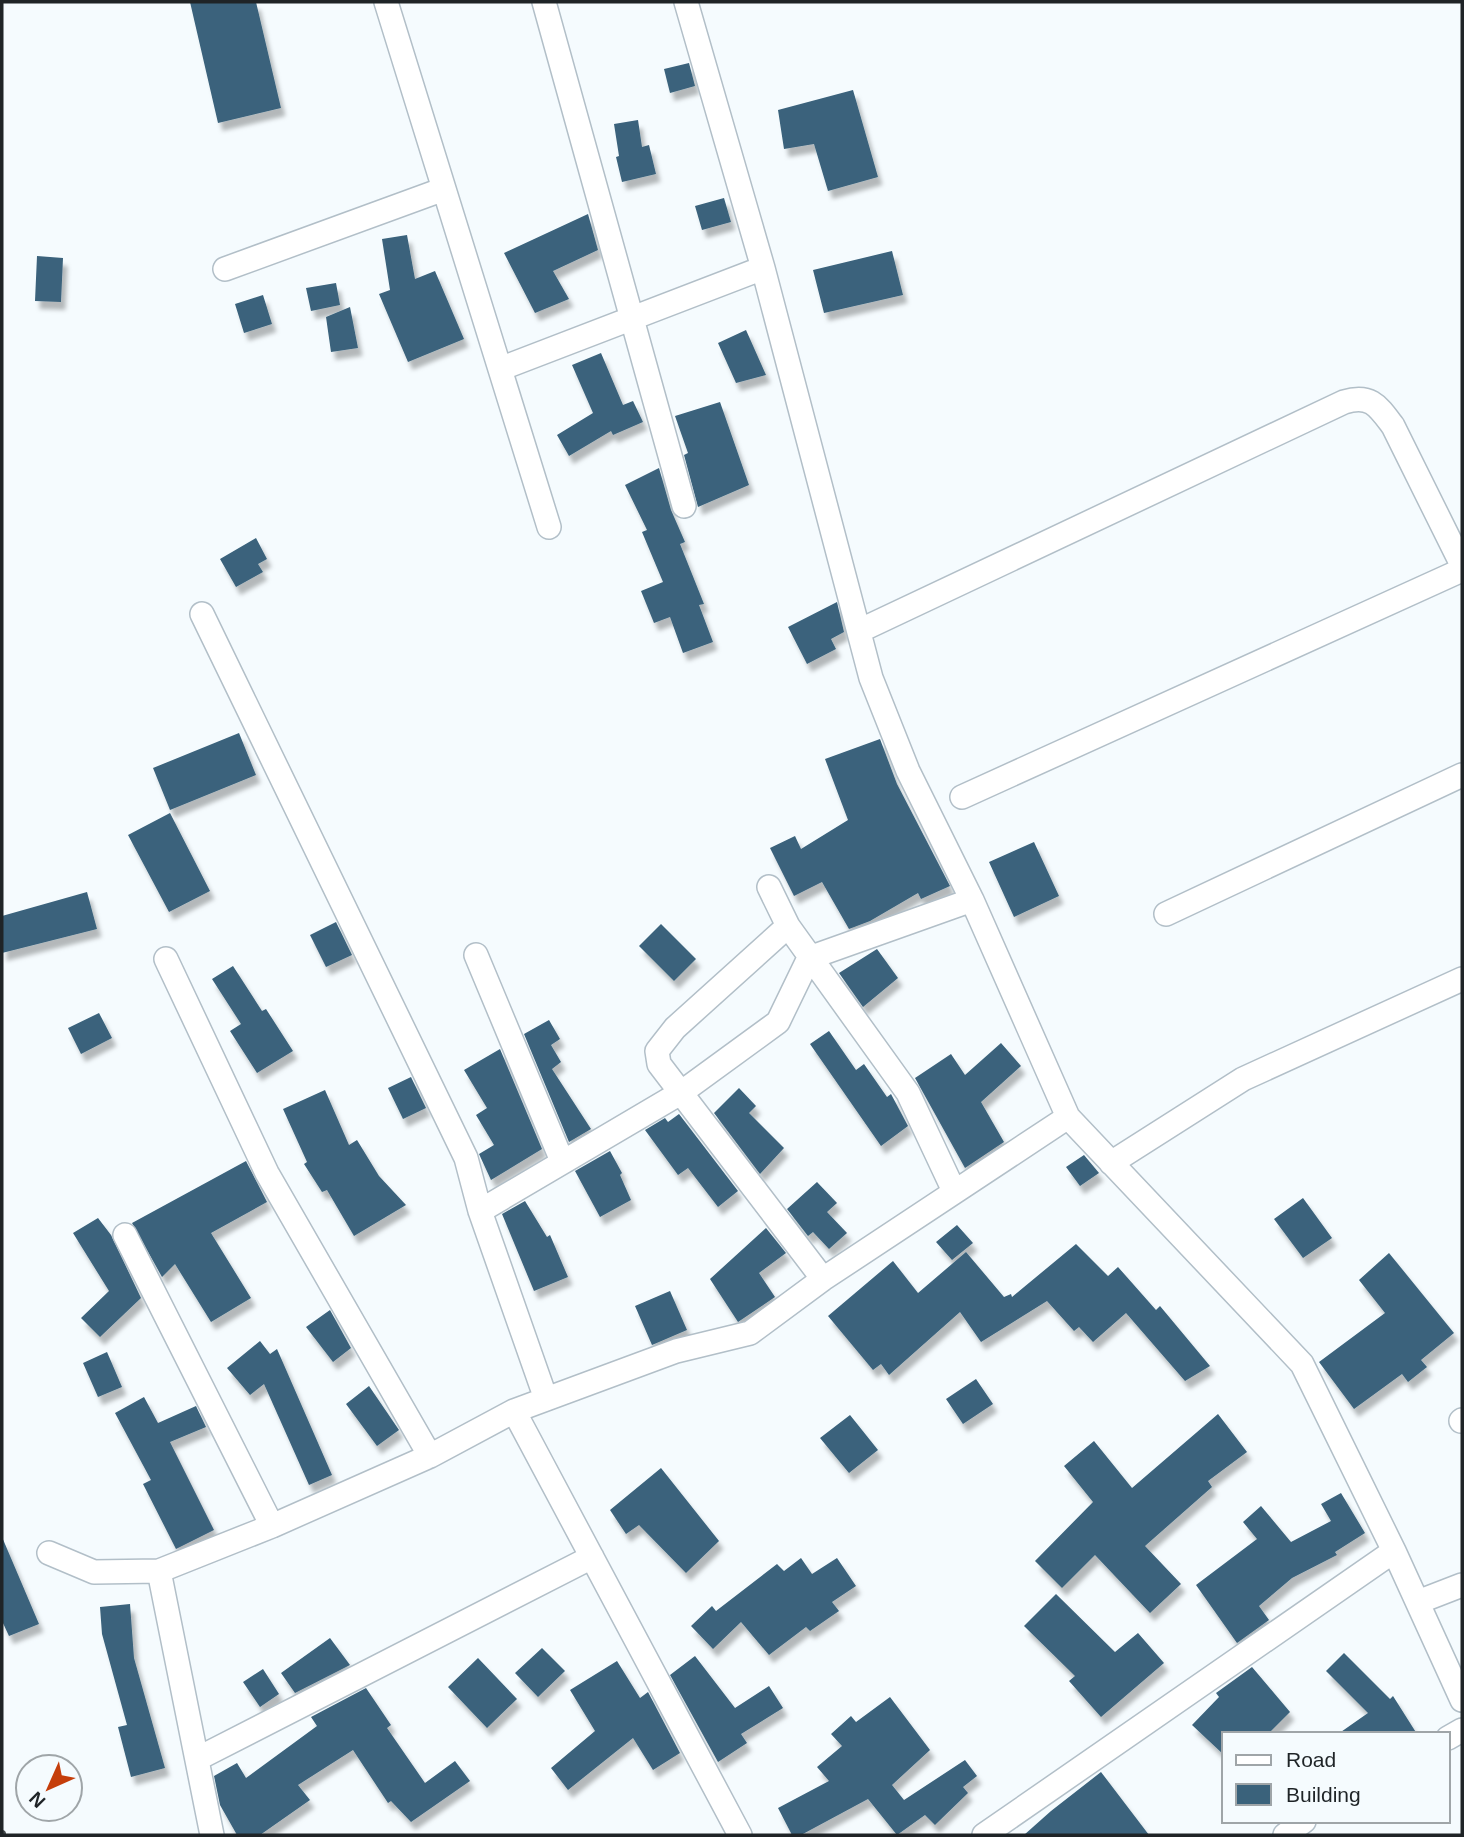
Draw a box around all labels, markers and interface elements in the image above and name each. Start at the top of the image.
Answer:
legend [1222,1732,1450,1823]
text: Road [1286,1748,1336,1771]
north arrow [14,1753,84,1823]
text: Building [1286,1783,1361,1806]
text: N [25,1787,50,1812]

